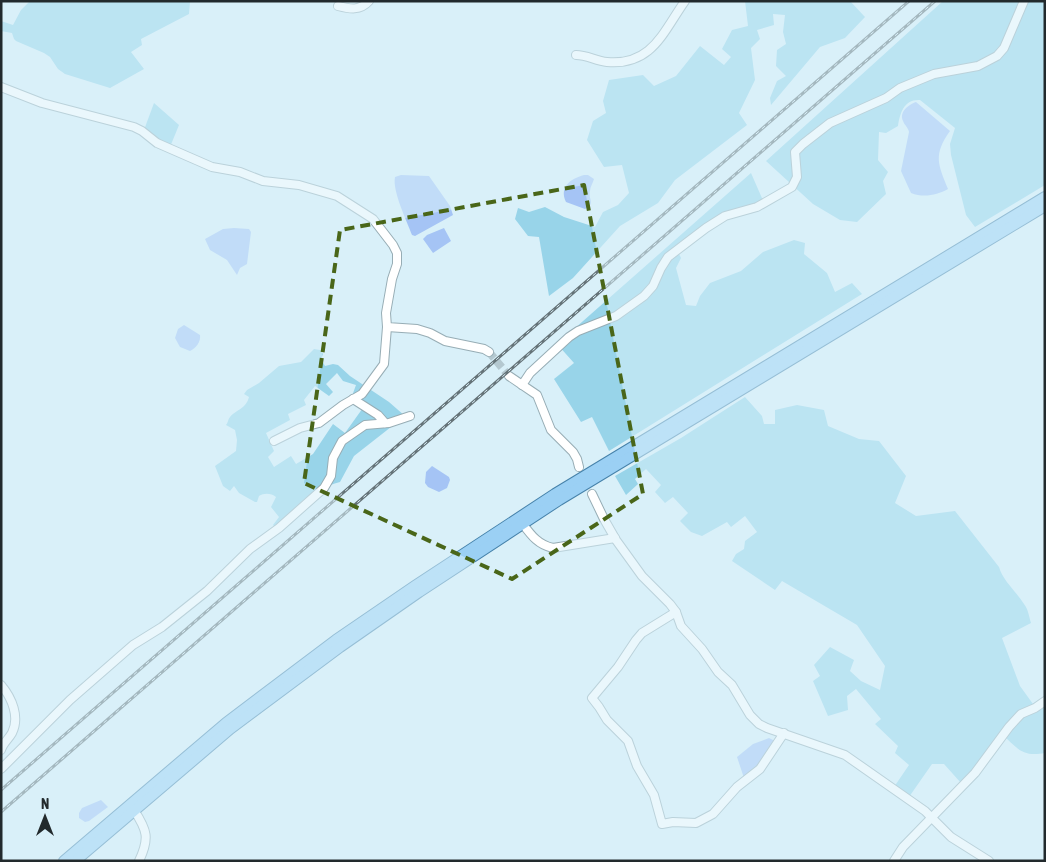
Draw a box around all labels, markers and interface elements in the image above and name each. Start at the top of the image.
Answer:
north arrow [20,792,70,842]
text: N [41,796,49,812]

